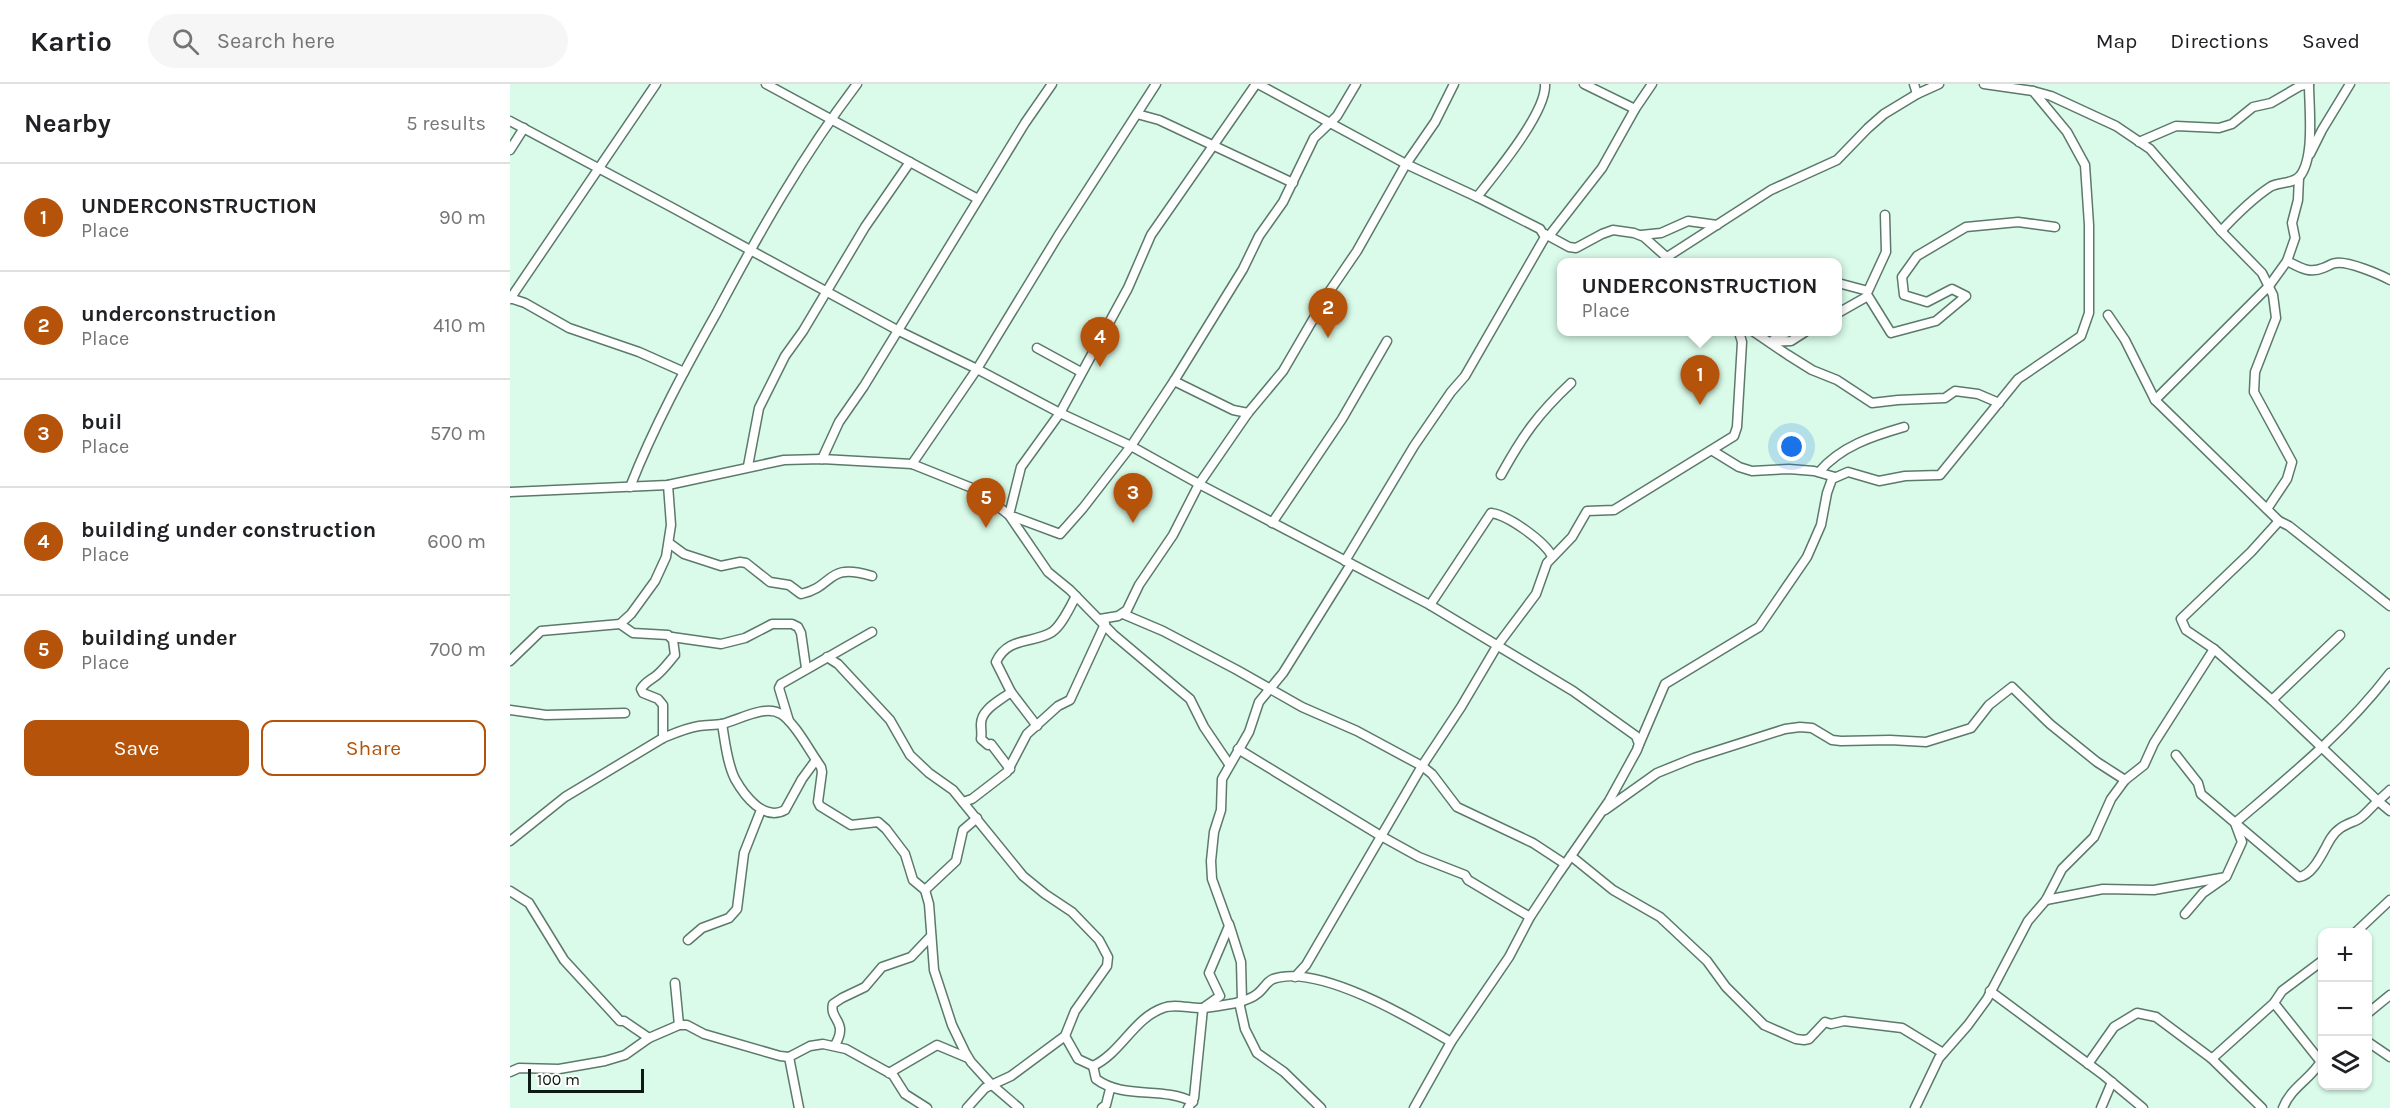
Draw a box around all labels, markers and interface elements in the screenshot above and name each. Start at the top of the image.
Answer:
search box [148,14,568,68]
text: Kartio [30,25,112,58]
icon: search [169,25,202,58]
text: Search here [217,28,335,54]
text: Map [2096,29,2137,53]
text: Directions [2170,29,2269,53]
text: Saved [2302,29,2360,53]
text: Nearby [24,108,111,139]
text: 5 results [406,112,486,135]
text: UNDERCONSTRUCTION [81,193,317,219]
text: 1 [40,206,47,229]
text: 90 m [439,206,486,229]
text: Place [81,219,129,242]
popup [1557,258,1842,336]
text: UNDERCONSTRUCTION [1581,273,1818,299]
pin: 2 [1308,288,1348,338]
text: Place [1581,299,1630,322]
text: underconstruction [81,301,277,327]
text: 2 [37,314,50,337]
text: 410 m [433,314,486,337]
pin: 4 [1080,318,1120,367]
text: Place [81,327,129,350]
pin: 1 [1680,356,1720,405]
text: buil [81,409,122,435]
text: 3 [37,422,50,445]
text: 570 m [430,422,486,445]
your location [1777,432,1806,461]
text: Place [81,435,129,458]
pin: 3 [1114,474,1152,523]
pin: 5 [966,478,1006,528]
text: building under construction [81,517,376,543]
text: 4 [38,530,49,553]
text: 600 m [427,530,486,553]
text: Place [81,543,129,566]
text: building under [81,625,236,651]
text: 5 [38,638,49,661]
text: 700 m [429,638,486,661]
text: Place [81,651,129,674]
button: Save [24,720,249,776]
button: Share [261,720,486,776]
map controls [2318,928,2372,1090]
button: + [2318,928,2372,982]
button: − [2318,982,2372,1036]
button: layers [2318,1036,2372,1090]
scale bar [528,1066,644,1094]
text: 100 m [537,1070,580,1089]

